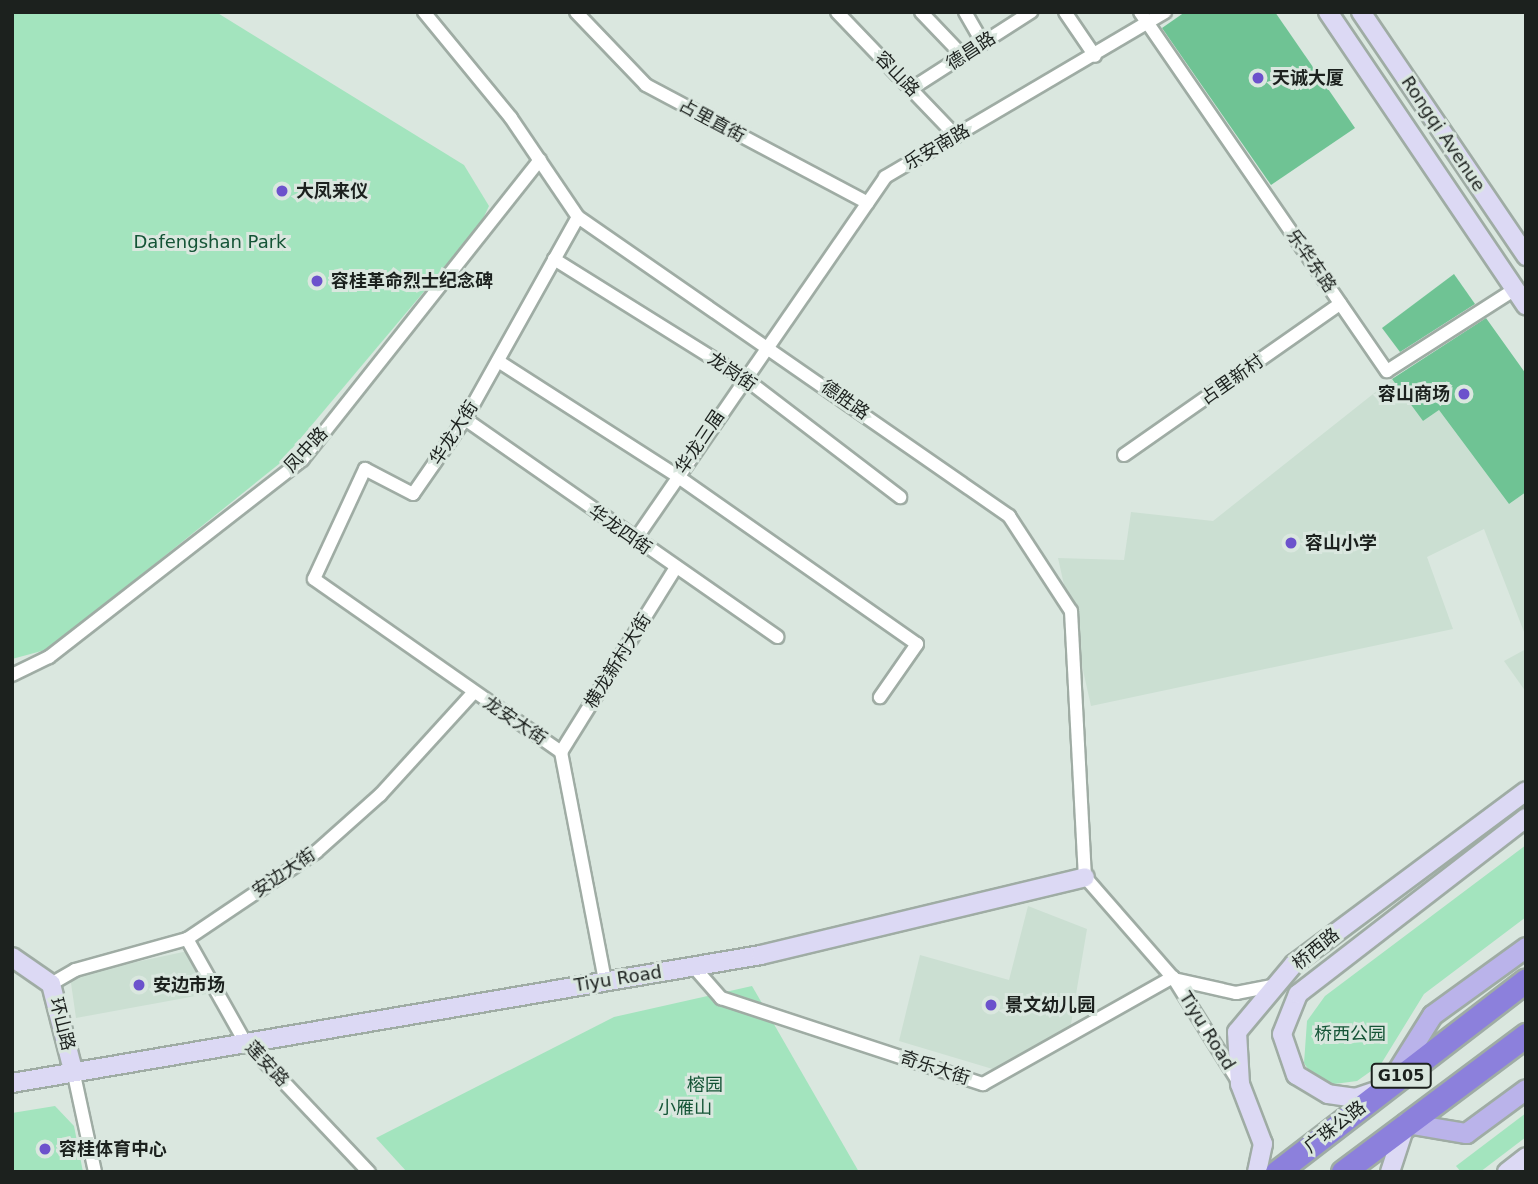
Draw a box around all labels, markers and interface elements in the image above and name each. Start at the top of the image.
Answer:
street label: 德昌路 [942,27,1000,75]
street label: 容山路 [870,47,924,101]
place label: 天诚大厦 [1272,67,1344,89]
marker: 天诚大厦 [1250,70,1266,86]
street label: Rongqi Avenue [1396,72,1490,196]
street label: 占里直街 [675,95,749,147]
street label: 乐安南路 [900,120,974,174]
place label: 大凤来仪 [296,180,368,202]
marker: 大凤来仪 [274,183,290,199]
street label: 乐华东路 [1282,225,1340,297]
park label: Dafengshan Park [134,231,286,253]
place label: 容桂革命烈士纪念碑 [331,270,493,292]
marker: 容桂革命烈士纪念碑 [309,273,325,289]
street label: 龙岗街 [704,348,760,396]
street label: 占里新村 [1196,351,1268,409]
street label: 德胜路 [817,376,873,424]
place label: 容山商场 [1378,383,1450,405]
marker: 容山商场 [1456,386,1472,402]
street label: 华龙大街 [425,397,483,469]
street label: 华龙三届 [671,406,729,478]
street label: 凤中路 [280,423,332,477]
street label: 华龙四街 [584,501,656,559]
place label: 容山小学 [1305,532,1377,554]
marker: 容山小学 [1283,535,1299,551]
street label: 横龙新村大街 [580,609,656,713]
street label: 龙安大街 [479,692,551,750]
street label: 安边大街 [248,844,320,902]
street label: 桥西路 [1288,924,1344,974]
street label: Tiyu Road [573,961,663,997]
place label: 安边市场 [153,974,225,996]
marker: 安边市场 [131,977,147,993]
street label: Tiyu Road [1174,988,1240,1074]
place label: 景文幼儿园 [1005,994,1095,1016]
street label: 环山路 [45,995,79,1053]
marker: 景文幼儿园 [983,997,999,1013]
park label: 桥西公园 [1314,1023,1386,1045]
street label: 莲安路 [241,1037,293,1091]
street label: 奇乐大街 [897,1047,973,1089]
road number: G105 [1370,1064,1432,1088]
park label: 榕园 [687,1074,723,1096]
street label: 广珠公路 [1300,1096,1370,1158]
park label: 小雁山 [658,1097,712,1119]
place label: 容桂体育中心 [59,1138,167,1160]
marker: 容桂体育中心 [37,1141,53,1157]

